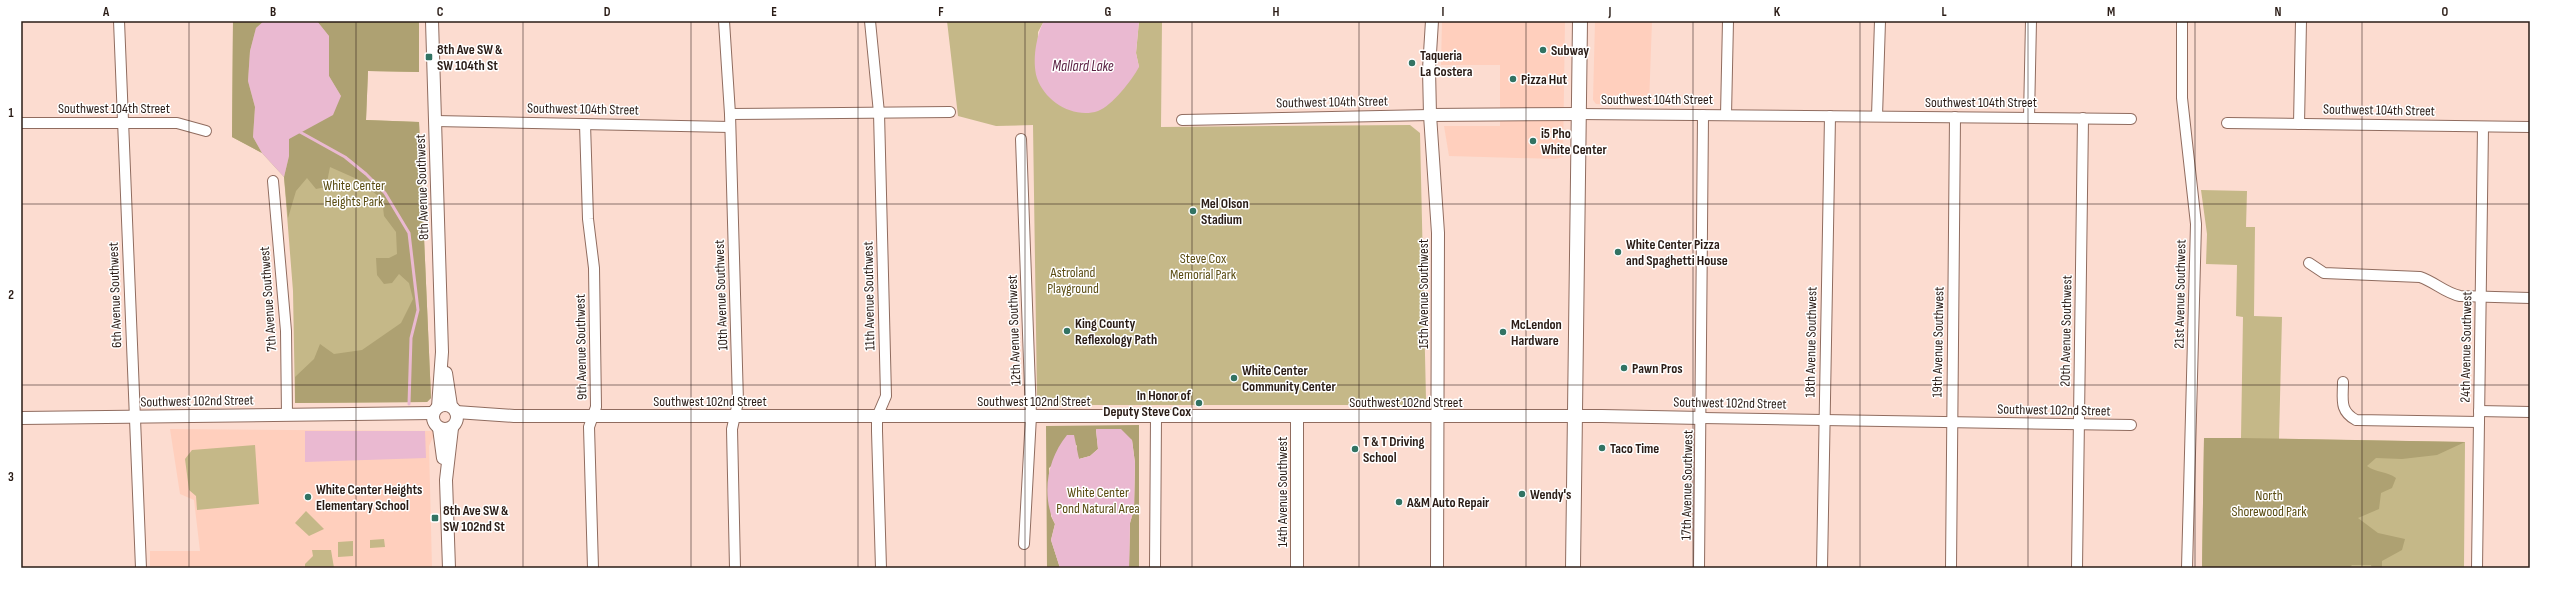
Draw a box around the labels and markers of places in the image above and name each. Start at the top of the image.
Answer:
place label: 8th Ave SW & SW 104th St [437,41,503,74]
place label: Subway [1551,42,1589,59]
marker: Subway [1538,45,1548,55]
place label: Taqueria La Costera [1420,47,1473,80]
marker: 8th Ave SW & SW 104th St [424,52,434,62]
marker: Taqueria La Costera [1407,58,1417,68]
place label: Pizza Hut [1521,71,1567,88]
marker: Pizza Hut [1508,74,1518,84]
place label: i5 Pho White Center [1541,125,1607,158]
marker: i5 Pho White Center [1528,136,1538,146]
place label: Mel Olson Stadium [1201,195,1249,228]
marker: Mel Olson Stadium [1188,206,1198,216]
place label: White Center Pizza and Spaghetti House [1626,236,1728,269]
marker: White Center Pizza and Spaghetti House [1613,247,1623,257]
place label: King County Reflexology Path [1075,315,1157,348]
place label: McLendon Hardware [1511,316,1562,349]
marker: King County Reflexology Path [1062,326,1072,336]
marker: McLendon Hardware [1498,327,1508,337]
place label: Pawn Pros [1632,360,1683,377]
place label: White Center Community Center [1242,362,1337,395]
marker: Pawn Pros [1619,363,1629,373]
marker: White Center Community Center [1229,373,1239,383]
place label: In Honor of Deputy Steve Cox [1103,387,1192,420]
marker: In Honor of Deputy Steve Cox [1194,398,1204,408]
place label: T & T Driving School [1363,433,1425,466]
place label: Taco Time [1610,440,1659,457]
marker: Taco Time [1597,443,1607,453]
marker: T & T Driving School [1350,444,1360,454]
place label: White Center Heights Elementary School [316,481,422,514]
place label: Wendy's [1530,486,1572,503]
marker: Wendy's [1517,489,1527,499]
marker: White Center Heights Elementary School [303,492,313,502]
place label: A&M Auto Repair [1406,494,1490,511]
marker: A&M Auto Repair [1394,497,1404,507]
place label: 8th Ave SW & SW 102nd St [443,502,509,535]
marker: 8th Ave SW & SW 102nd St [430,513,440,523]

